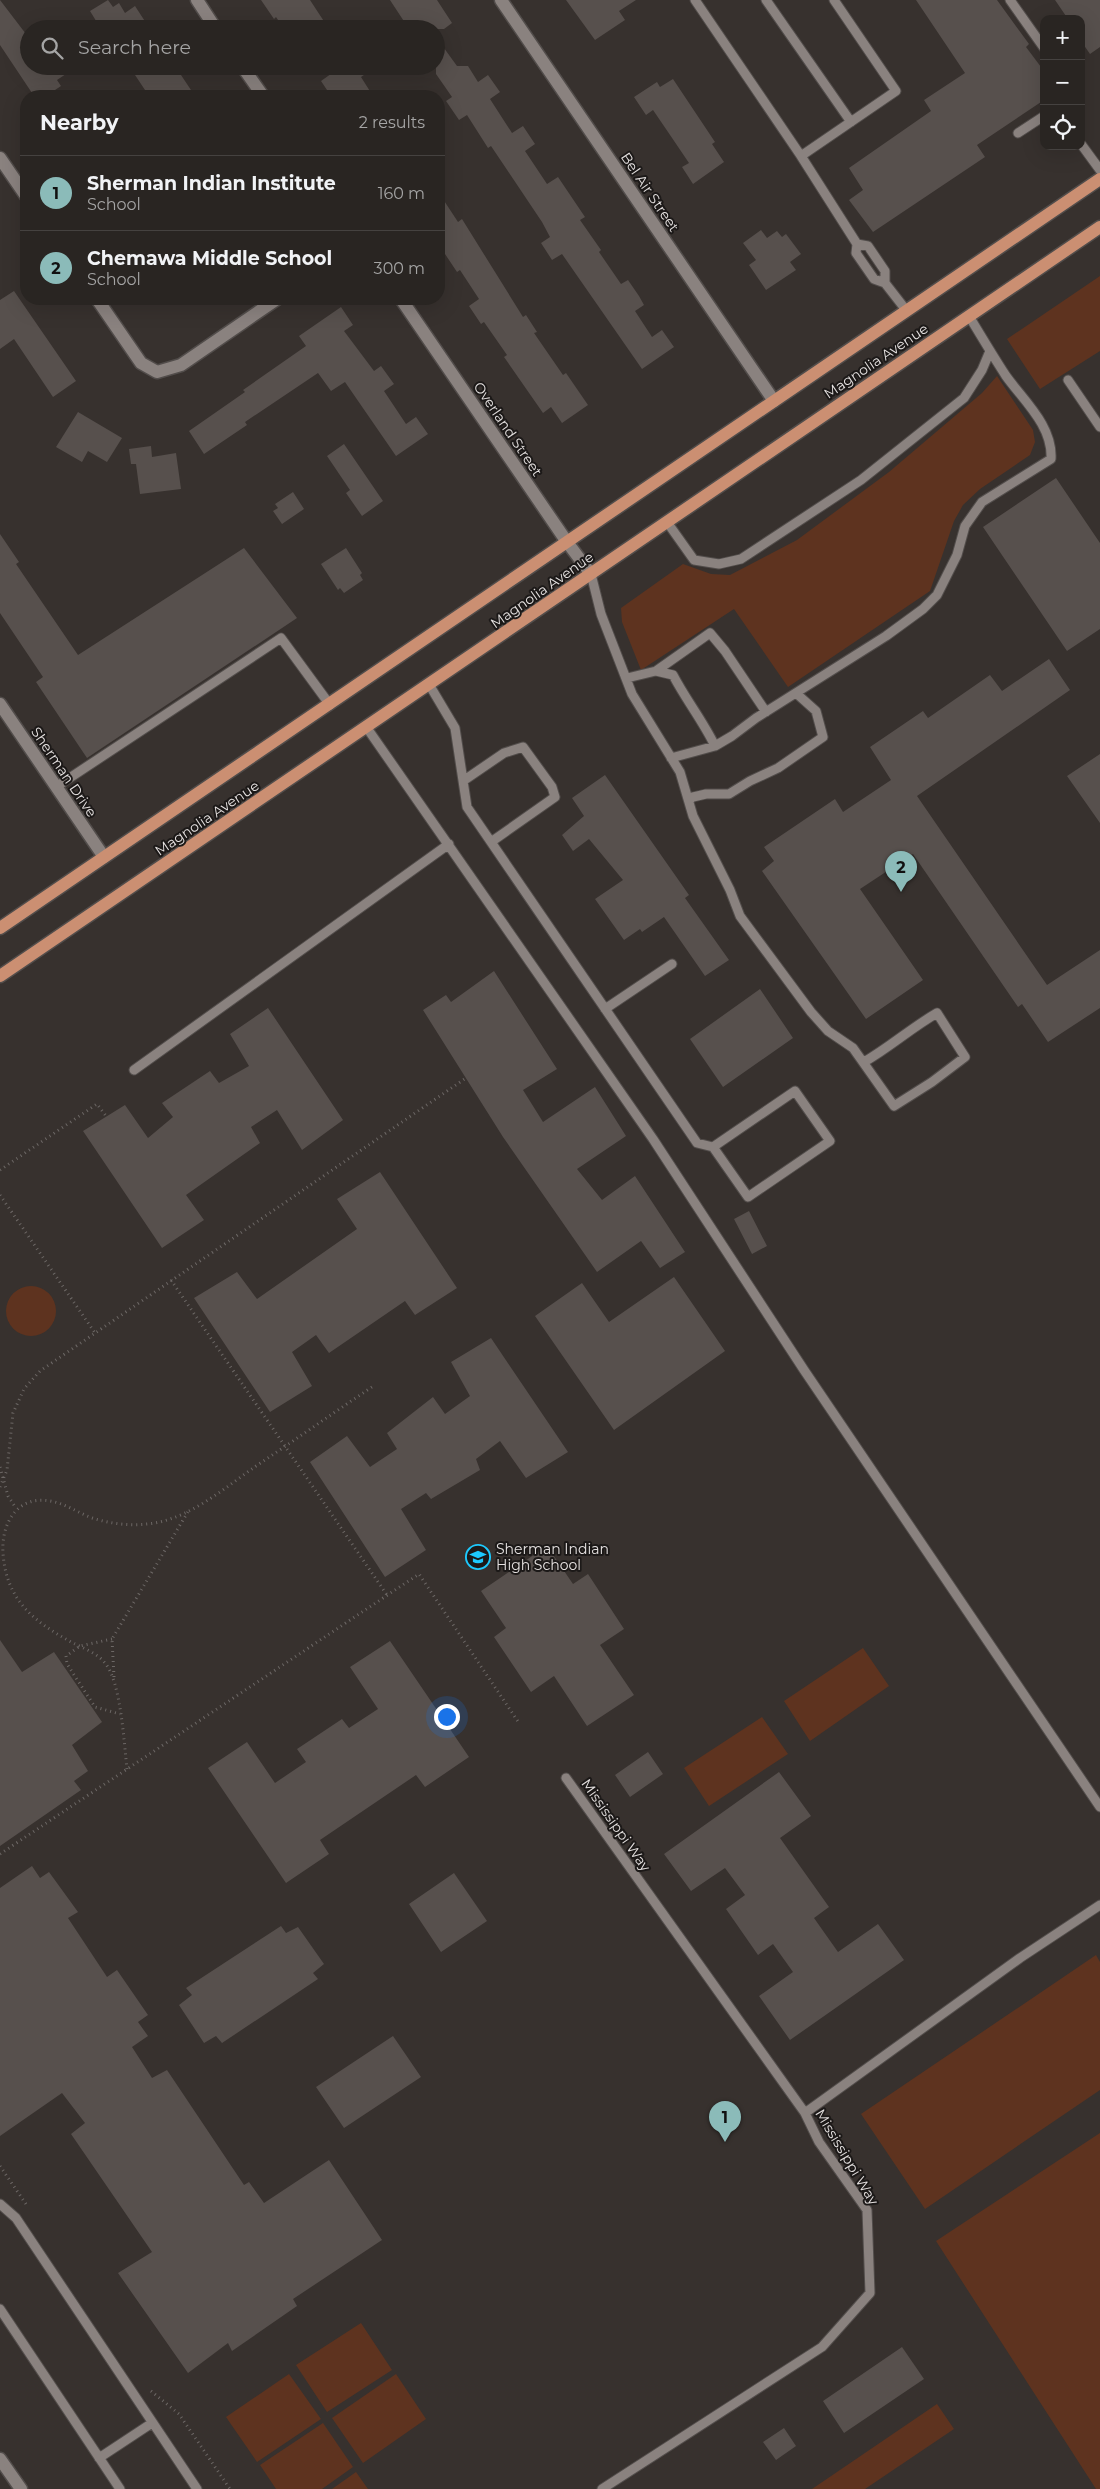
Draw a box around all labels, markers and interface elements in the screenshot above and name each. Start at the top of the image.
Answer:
map controls [1040,15,1085,150]
button: + [1040,15,1085,60]
search box [20,20,445,75]
icon: search [38,34,66,62]
text: Search here [78,36,191,59]
button: − [1040,60,1085,105]
button: locate [1040,105,1085,150]
text: Nearby [40,110,119,135]
text: 2 results [359,113,425,132]
street label: Bel Air Street [617,149,683,235]
text: Sherman Indian Institute [87,172,336,195]
text: 1 [53,184,59,203]
text: 160 m [378,184,425,203]
text: School [87,195,141,214]
text: Chemawa Middle School [87,247,332,270]
text: 2 [51,259,61,278]
text: 300 m [374,259,425,278]
text: School [87,270,141,289]
street label: Magnolia Avenue [820,319,932,403]
street label: Overland Street [470,378,546,480]
street label: Magnolia Avenue [487,548,597,632]
street label: Sherman Drive [27,723,101,821]
street label: Magnolia Avenue [151,776,263,860]
pin: 2 [885,851,917,892]
place label: Sherman Indian High School [496,1540,609,1574]
school or university icon: Sherman Indian High School [465,1544,491,1570]
your location [434,1704,460,1730]
street label: Mississippi Way [577,1775,655,1875]
pin: 1 [709,2101,741,2142]
street label: Mississippi Way [811,2106,883,2209]

